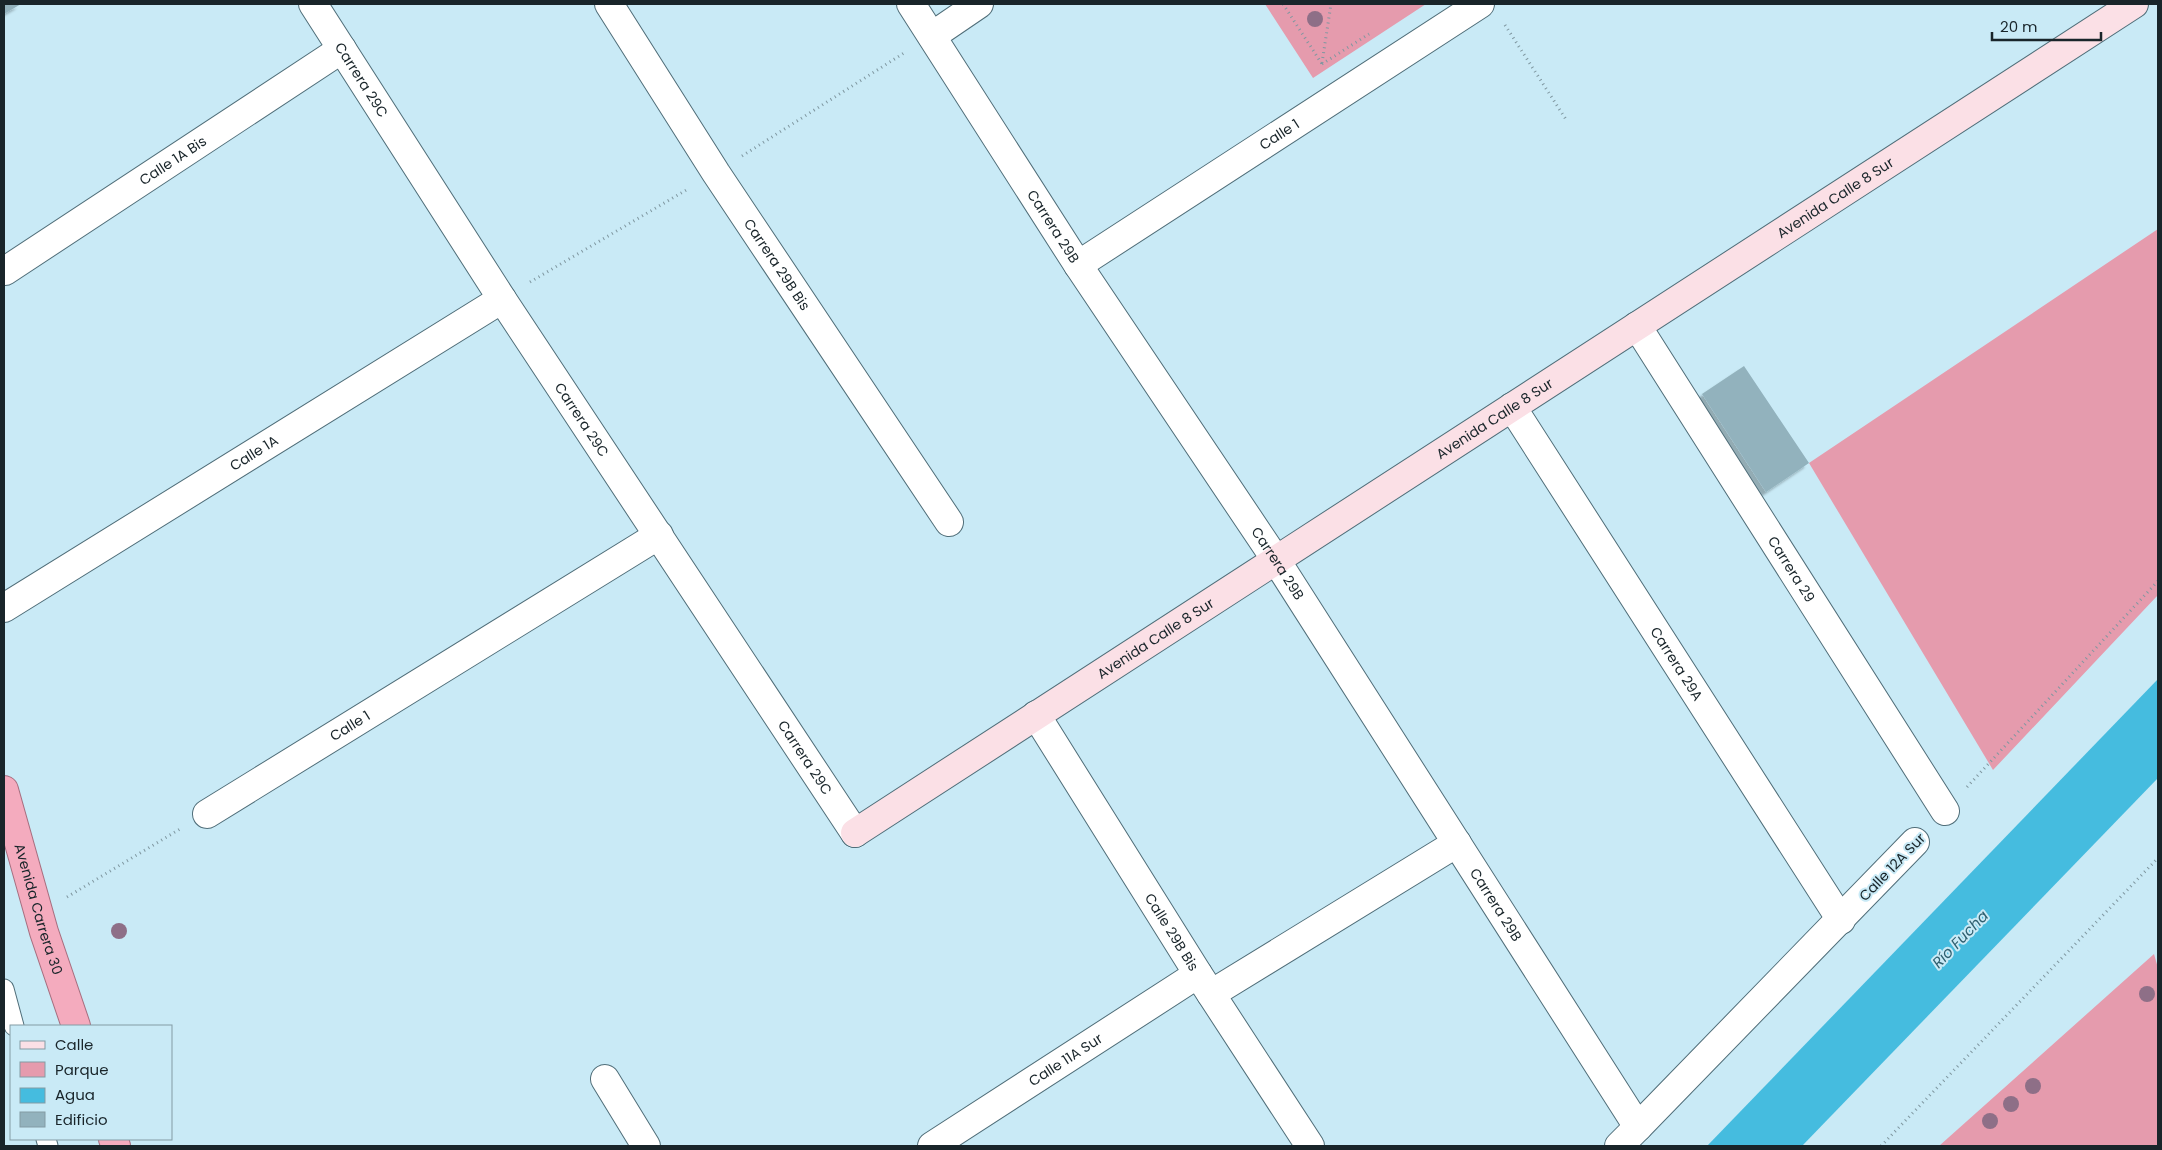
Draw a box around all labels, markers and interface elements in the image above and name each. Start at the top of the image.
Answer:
scale bar [1992,10,2101,42]
text: 20 m [2000,16,2038,37]
street label: Carrera 29C [330,38,393,121]
street label: Calle 1 [1255,114,1303,155]
street label: Calle 1A Bis [135,131,210,190]
street label: Avenida Calle 8 Sur [1773,152,1898,243]
street label: Carrera 29B [1022,186,1084,267]
street label: Carrera 29B Bis [739,215,815,314]
street label: Avenida Calle 8 Sur [1432,373,1557,464]
street label: Carrera 29C [550,378,614,461]
street label: Calle 1A [226,430,282,476]
street label: Carrera 29B [1247,523,1309,604]
street label: Carrera 29 [1763,532,1820,606]
street label: Avenida Calle 8 Sur [1093,593,1218,684]
street label: Carrera 29A [1646,623,1708,705]
street label: Calle 1 [326,706,374,746]
street label: Carrera 29C [773,716,837,799]
street label: Calle 12A Sur [1854,829,1930,905]
street label: Avenida Carrera 30 [10,841,68,977]
street label: Carrera 29B [1465,864,1527,945]
street label: Calle 29B Bis [1140,889,1204,975]
water label: Río Fucha [1927,905,1993,973]
legend [10,1025,172,1140]
street label: Calle 11A Sur [1025,1028,1106,1091]
text: Calle [55,1034,93,1055]
text: Parque [55,1059,108,1080]
text: Agua [55,1084,95,1105]
text: Edificio [55,1109,108,1130]

